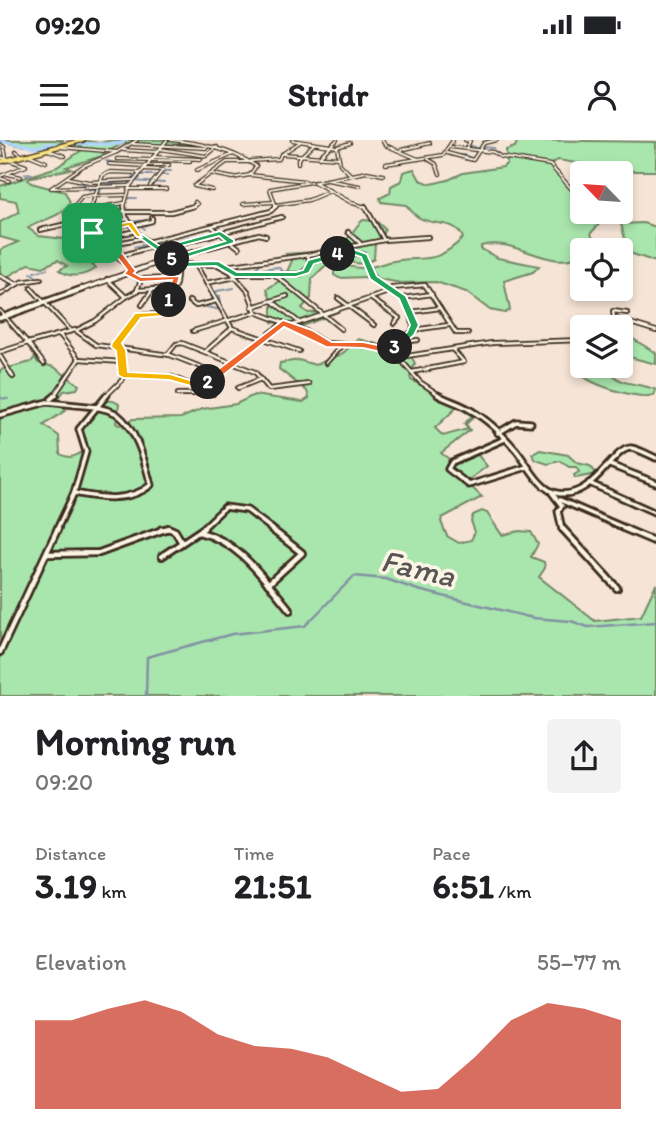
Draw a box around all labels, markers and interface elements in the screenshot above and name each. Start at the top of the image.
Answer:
text: 09:20 [35,9,101,41]
icon: menu [35,76,73,114]
text: Stridr [288,76,368,114]
icon: person [583,76,621,114]
north arrow [570,161,634,224]
map controls [570,161,633,378]
pin [62,203,122,263]
icon: arrive [73,214,111,252]
pin: 4 [320,236,356,272]
button: locate [570,238,633,301]
pin: 5 [154,242,190,276]
text: 4 [332,242,343,265]
text: 5 [167,247,176,270]
pin: 1 [152,282,186,318]
text: 1 [164,288,173,311]
button: layers [570,315,633,378]
pin: 3 [378,330,412,364]
text: 3 [389,335,400,358]
pin: 2 [190,364,226,400]
text: 2 [203,370,213,393]
water label: Fama [377,541,460,595]
text: Morning run [35,719,236,765]
button: share [547,719,621,793]
text: 09:20 [35,768,93,796]
text: Distance [35,842,106,865]
text: Time [234,842,274,865]
text: Pace [432,842,470,865]
text: 3.19 [35,865,97,907]
text: 21:51 [234,865,312,907]
text: 6:51 [432,865,494,907]
text: km [97,880,127,903]
text: /km [494,880,531,903]
text: Elevation [35,948,126,976]
text: 55–77 m [537,948,621,976]

